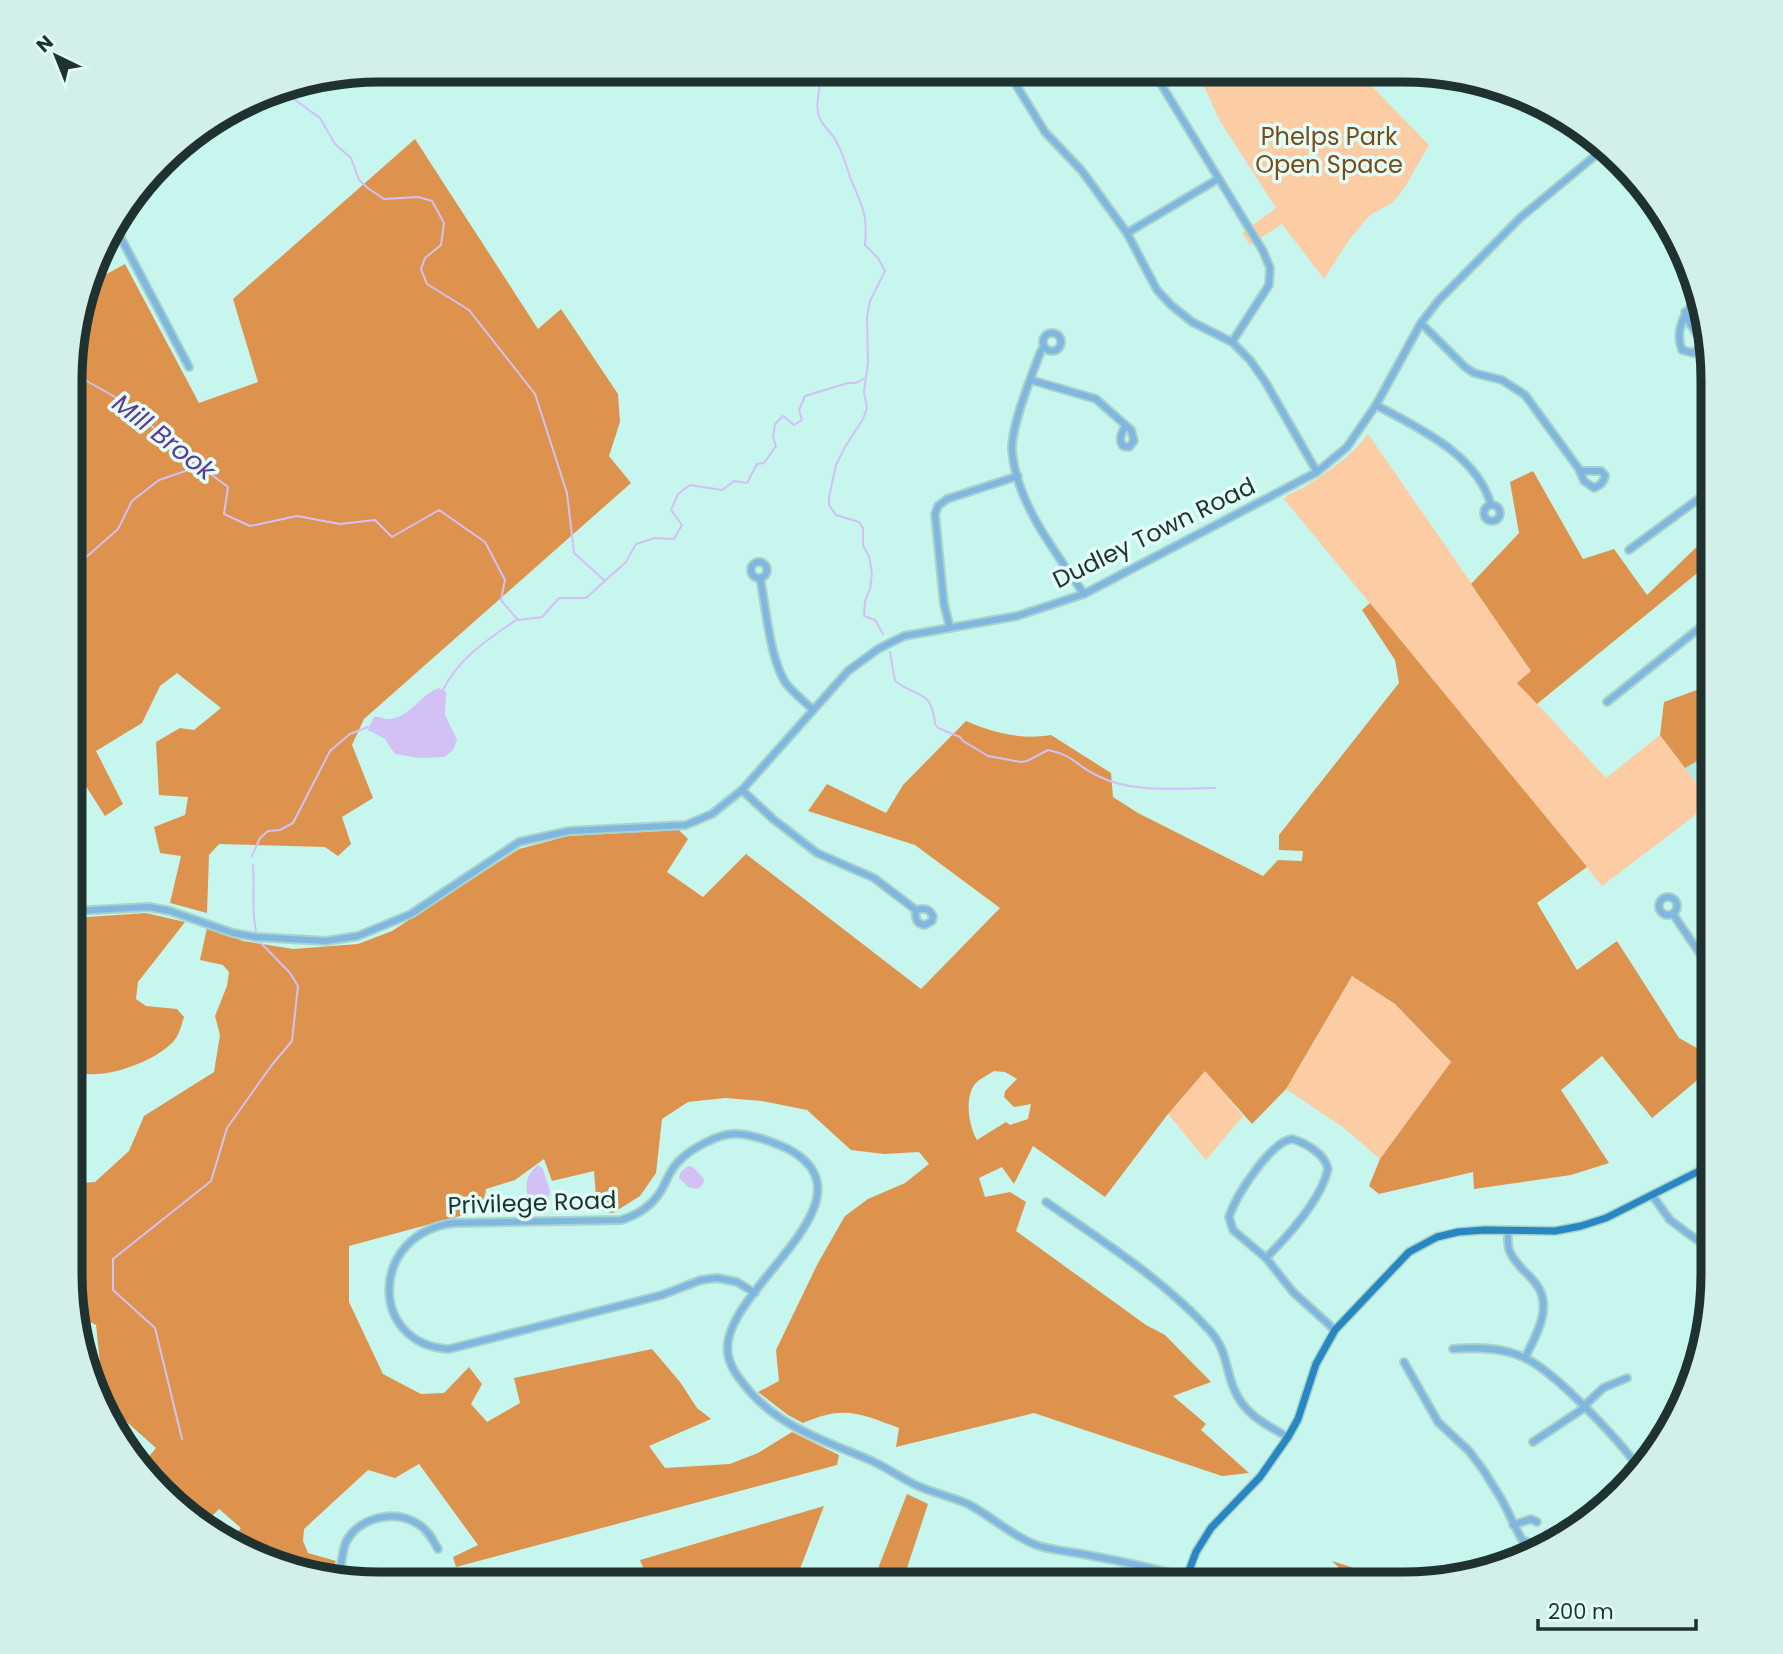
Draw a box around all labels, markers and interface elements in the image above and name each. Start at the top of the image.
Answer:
north arrow [21,21,91,91]
text: N [30,29,59,59]
park label: Phelps Park Open Space [1255,120,1403,181]
water label: Mill Brook [105,385,224,490]
street label: Dudley Town Road [1047,469,1261,596]
street label: Privilege Road [447,1183,617,1222]
scale bar [1538,1588,1696,1632]
text: 200 m [1548,1597,1614,1626]

